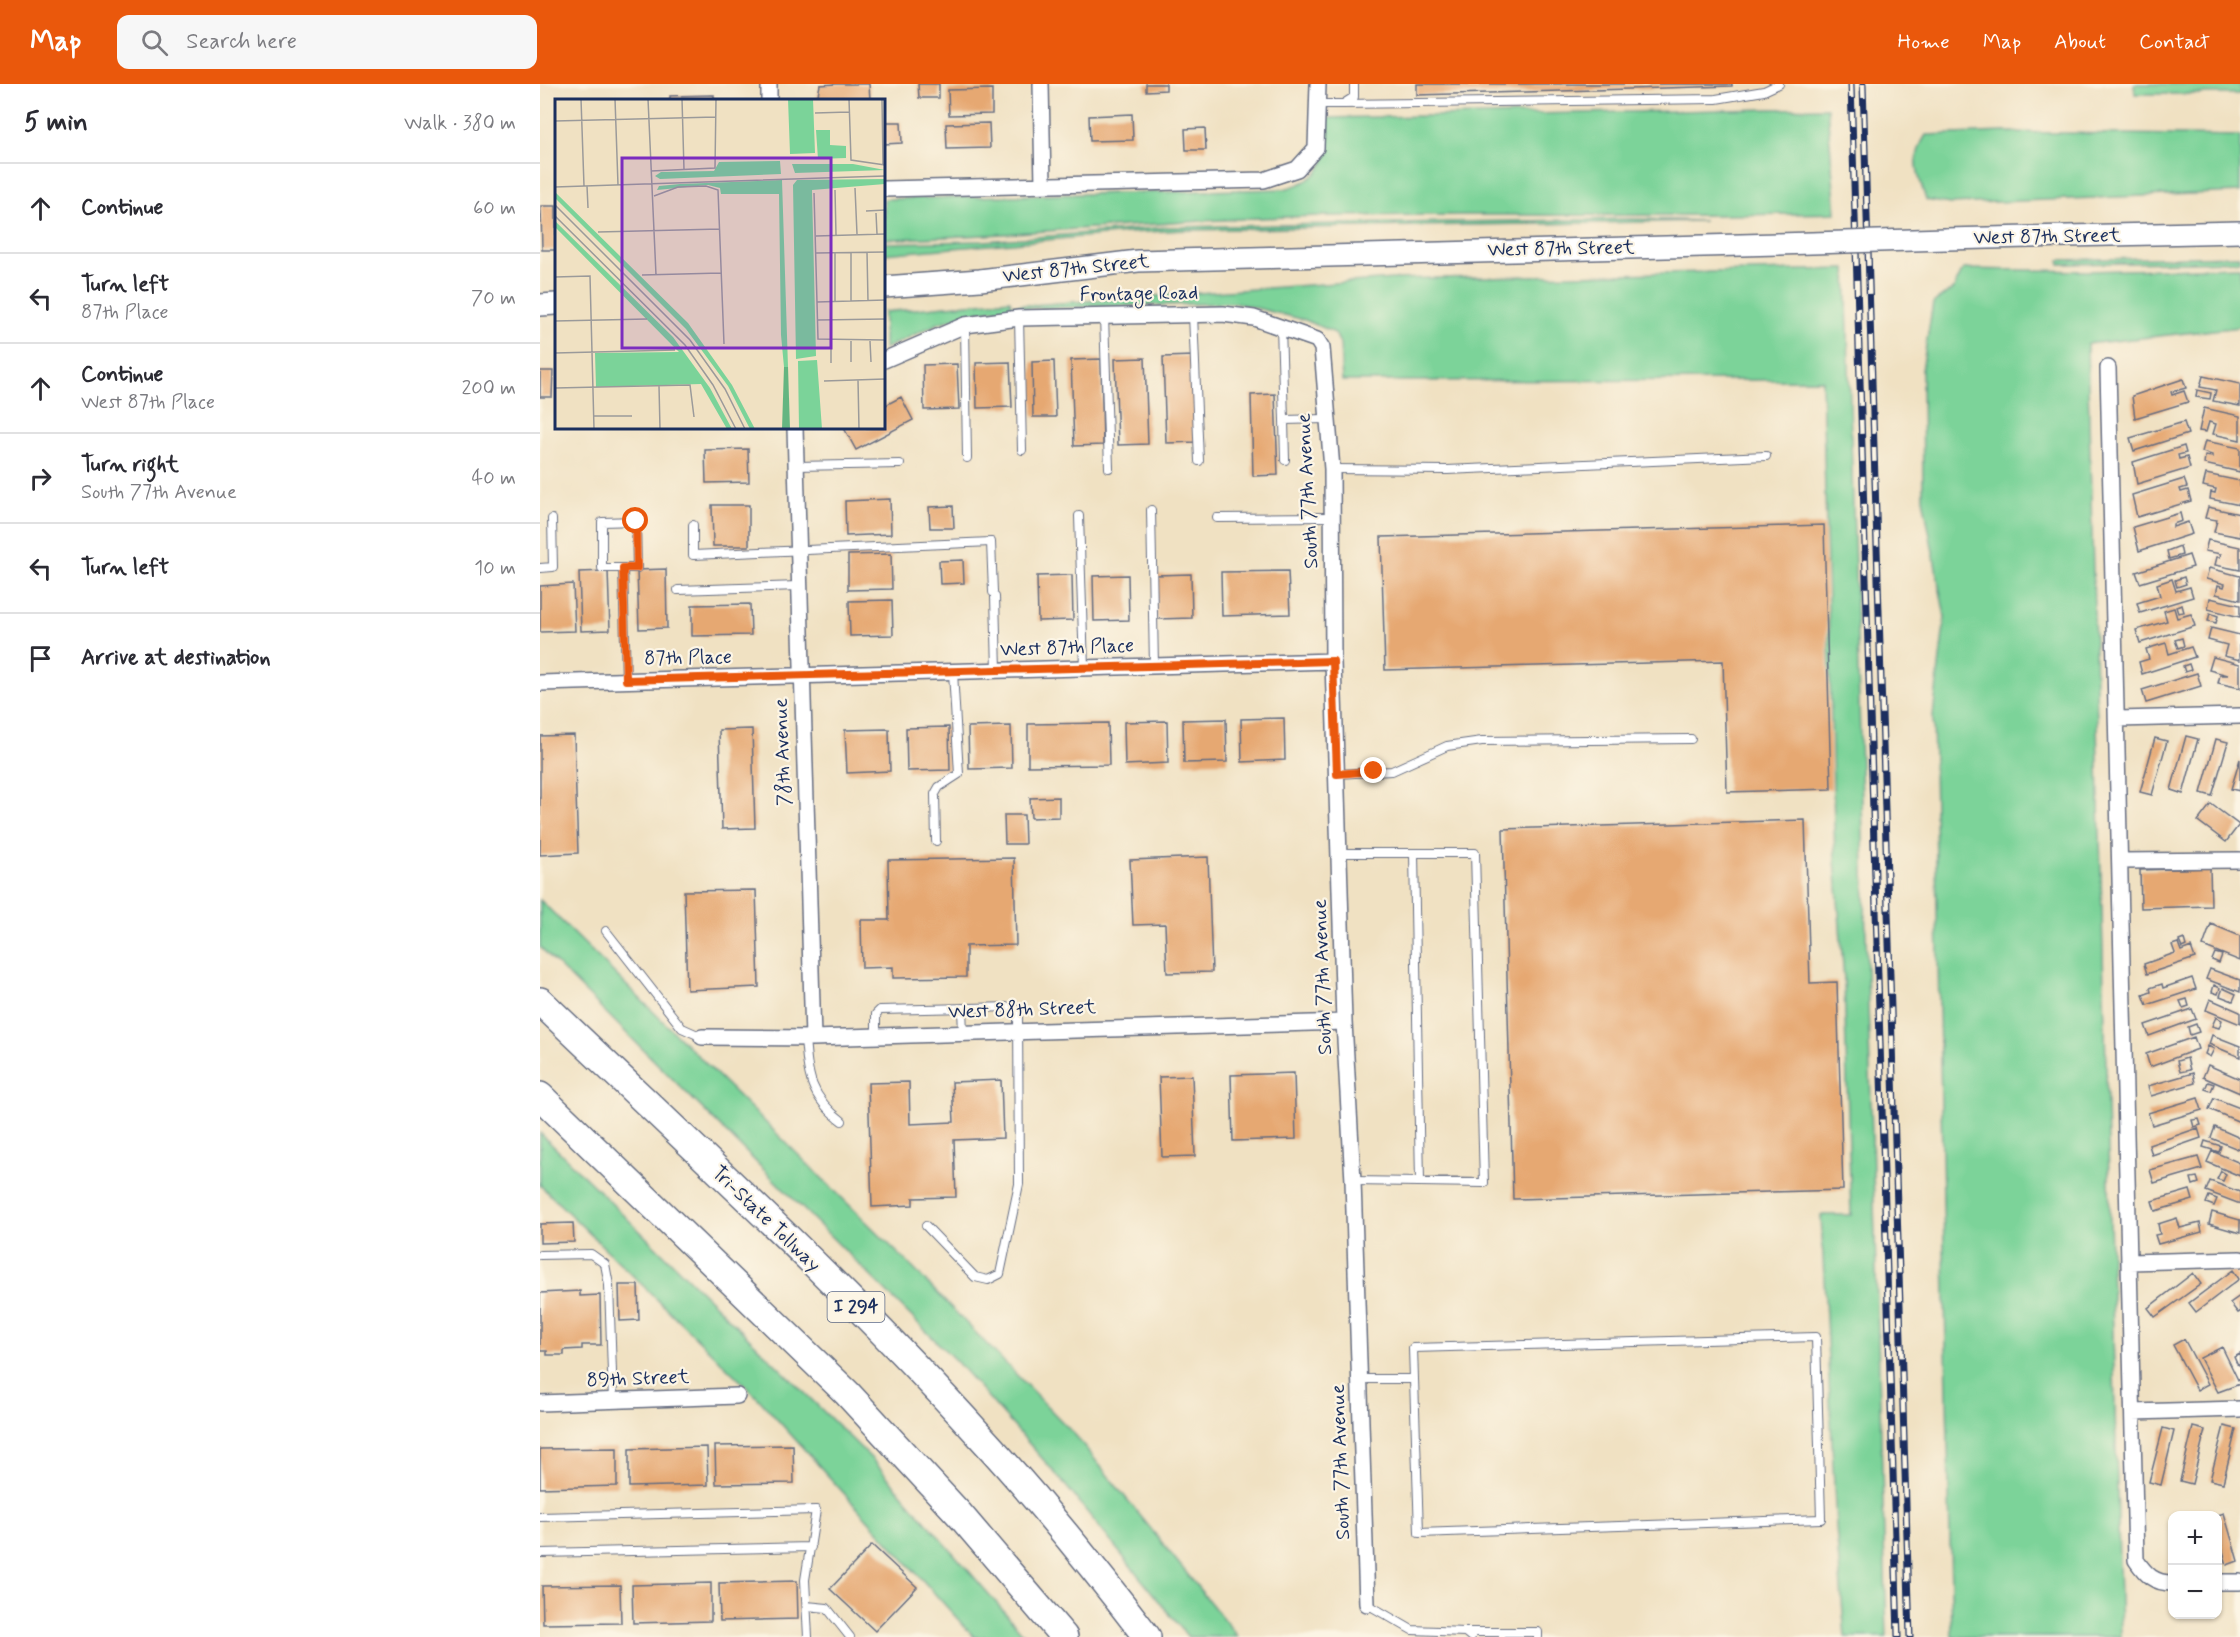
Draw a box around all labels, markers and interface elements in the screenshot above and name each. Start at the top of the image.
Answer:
search box [117,15,537,69]
text: Map [30,24,81,61]
icon: search [138,26,171,59]
text: Search here [186,28,297,56]
text: Home [1898,28,1950,56]
text: Map [1983,28,2021,56]
text: About [2054,28,2106,56]
text: Contact [2139,28,2210,56]
inset map [555,99,885,429]
text: 5 min [24,106,88,140]
text: Walk · 380 m [404,110,516,137]
icon: ahead [24,192,57,225]
text: Continue [81,194,163,222]
text: 60 m [473,195,516,222]
street label: West 87th Street [1973,222,2121,252]
street label: West 87th Street [1487,234,1635,264]
street label: West 87th Street [1001,248,1151,290]
text: Turn left [81,271,169,299]
street label: Frontage Road [1080,279,1198,310]
icon: left [24,282,57,315]
text: 70 m [471,285,516,312]
text: 87th Place [81,299,169,326]
text: Continue [81,361,163,389]
icon: ahead [24,372,57,405]
text: 200 m [461,375,516,402]
text: West 87th Place [81,389,215,416]
street label: South 77th Avenue [1290,412,1326,570]
text: Turn right [81,451,179,479]
icon: right [24,462,57,495]
text: 40 m [472,465,516,492]
text: South 77th Avenue [81,479,237,506]
route start [622,507,648,533]
icon: left [24,552,57,585]
text: Turn left [81,554,169,582]
text: 10 m [474,555,516,582]
street label: West 87th Place [1000,632,1134,664]
icon: arrive [24,642,57,675]
text: Arrive at destination [81,644,271,672]
street label: 87th Place [644,644,732,672]
street label: 78th Avenue [768,697,798,806]
route end [1360,757,1386,783]
street label: South 77th Avenue [1307,898,1339,1055]
street label: West 88th Street [947,994,1097,1026]
street label: Tri-State Tollway [705,1160,827,1278]
road number: I 294 [828,1292,884,1322]
street label: 89th Street [586,1364,690,1394]
street label: South 77th Avenue [1325,1383,1357,1540]
map controls [2168,1511,2222,1619]
button: + [2168,1511,2222,1565]
button: − [2168,1565,2222,1619]

